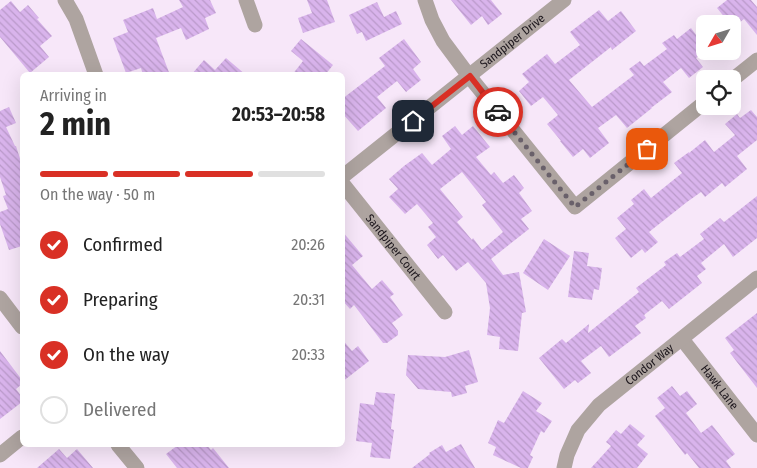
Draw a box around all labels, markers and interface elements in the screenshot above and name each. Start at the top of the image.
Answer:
street label: Sandpiper Drive [477,11,548,71]
north arrow [696,15,741,60]
map controls [696,15,741,115]
button: locate [696,70,741,115]
text: Arriving in [40,86,107,105]
courier [473,87,523,137]
icon: car [484,98,512,126]
pin [392,100,434,142]
text: 20:53–20:58 [232,103,325,126]
text: 2 min [40,105,111,143]
icon: home [399,107,427,135]
pin [626,128,668,170]
icon: bag [633,135,661,163]
text: On the way · 50 m [40,185,155,204]
street label: Sandpiper Court [363,211,424,283]
icon: check [40,231,68,259]
text: Confirmed [83,233,163,256]
text: 20:26 [291,235,325,254]
icon: check [40,286,68,314]
text: Preparing [83,288,158,311]
text: 20:31 [293,290,325,309]
street label: Condor Way [622,340,677,388]
icon: check [40,341,68,369]
text: On the way [83,343,169,366]
text: 20:33 [292,345,325,364]
street label: Hawk Lane [698,362,741,412]
text: Delivered [83,398,157,421]

